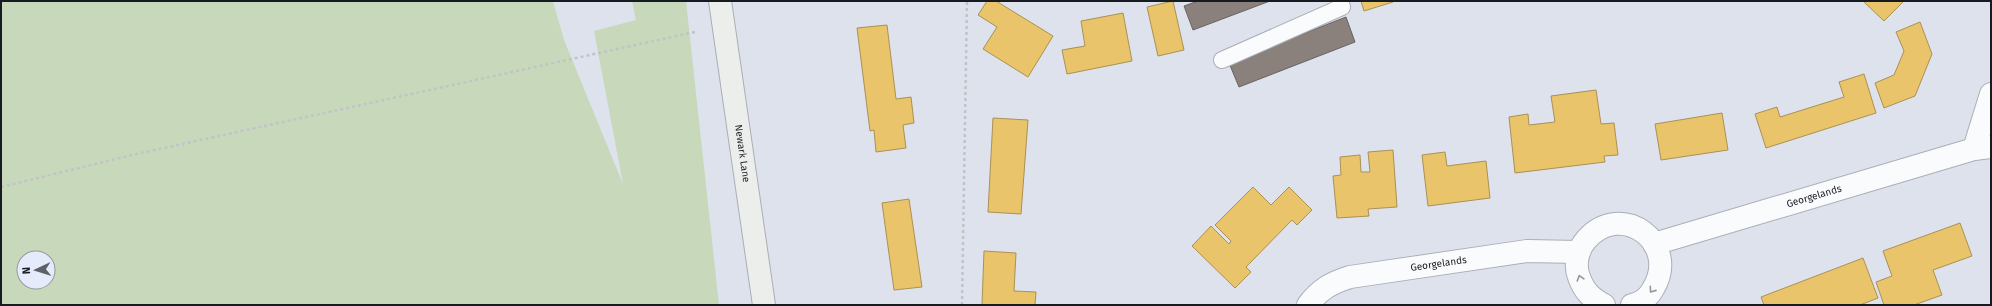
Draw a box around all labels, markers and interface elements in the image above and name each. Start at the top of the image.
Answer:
street label: Newark Lane [732,124,752,183]
street label: Georgelands [1785,183,1843,210]
north arrow [16,250,56,290]
street label: Georgelands [1410,254,1468,274]
text: N [20,267,33,275]
one-way arrow [1576,274,1584,281]
one-way arrow [1649,286,1657,293]

